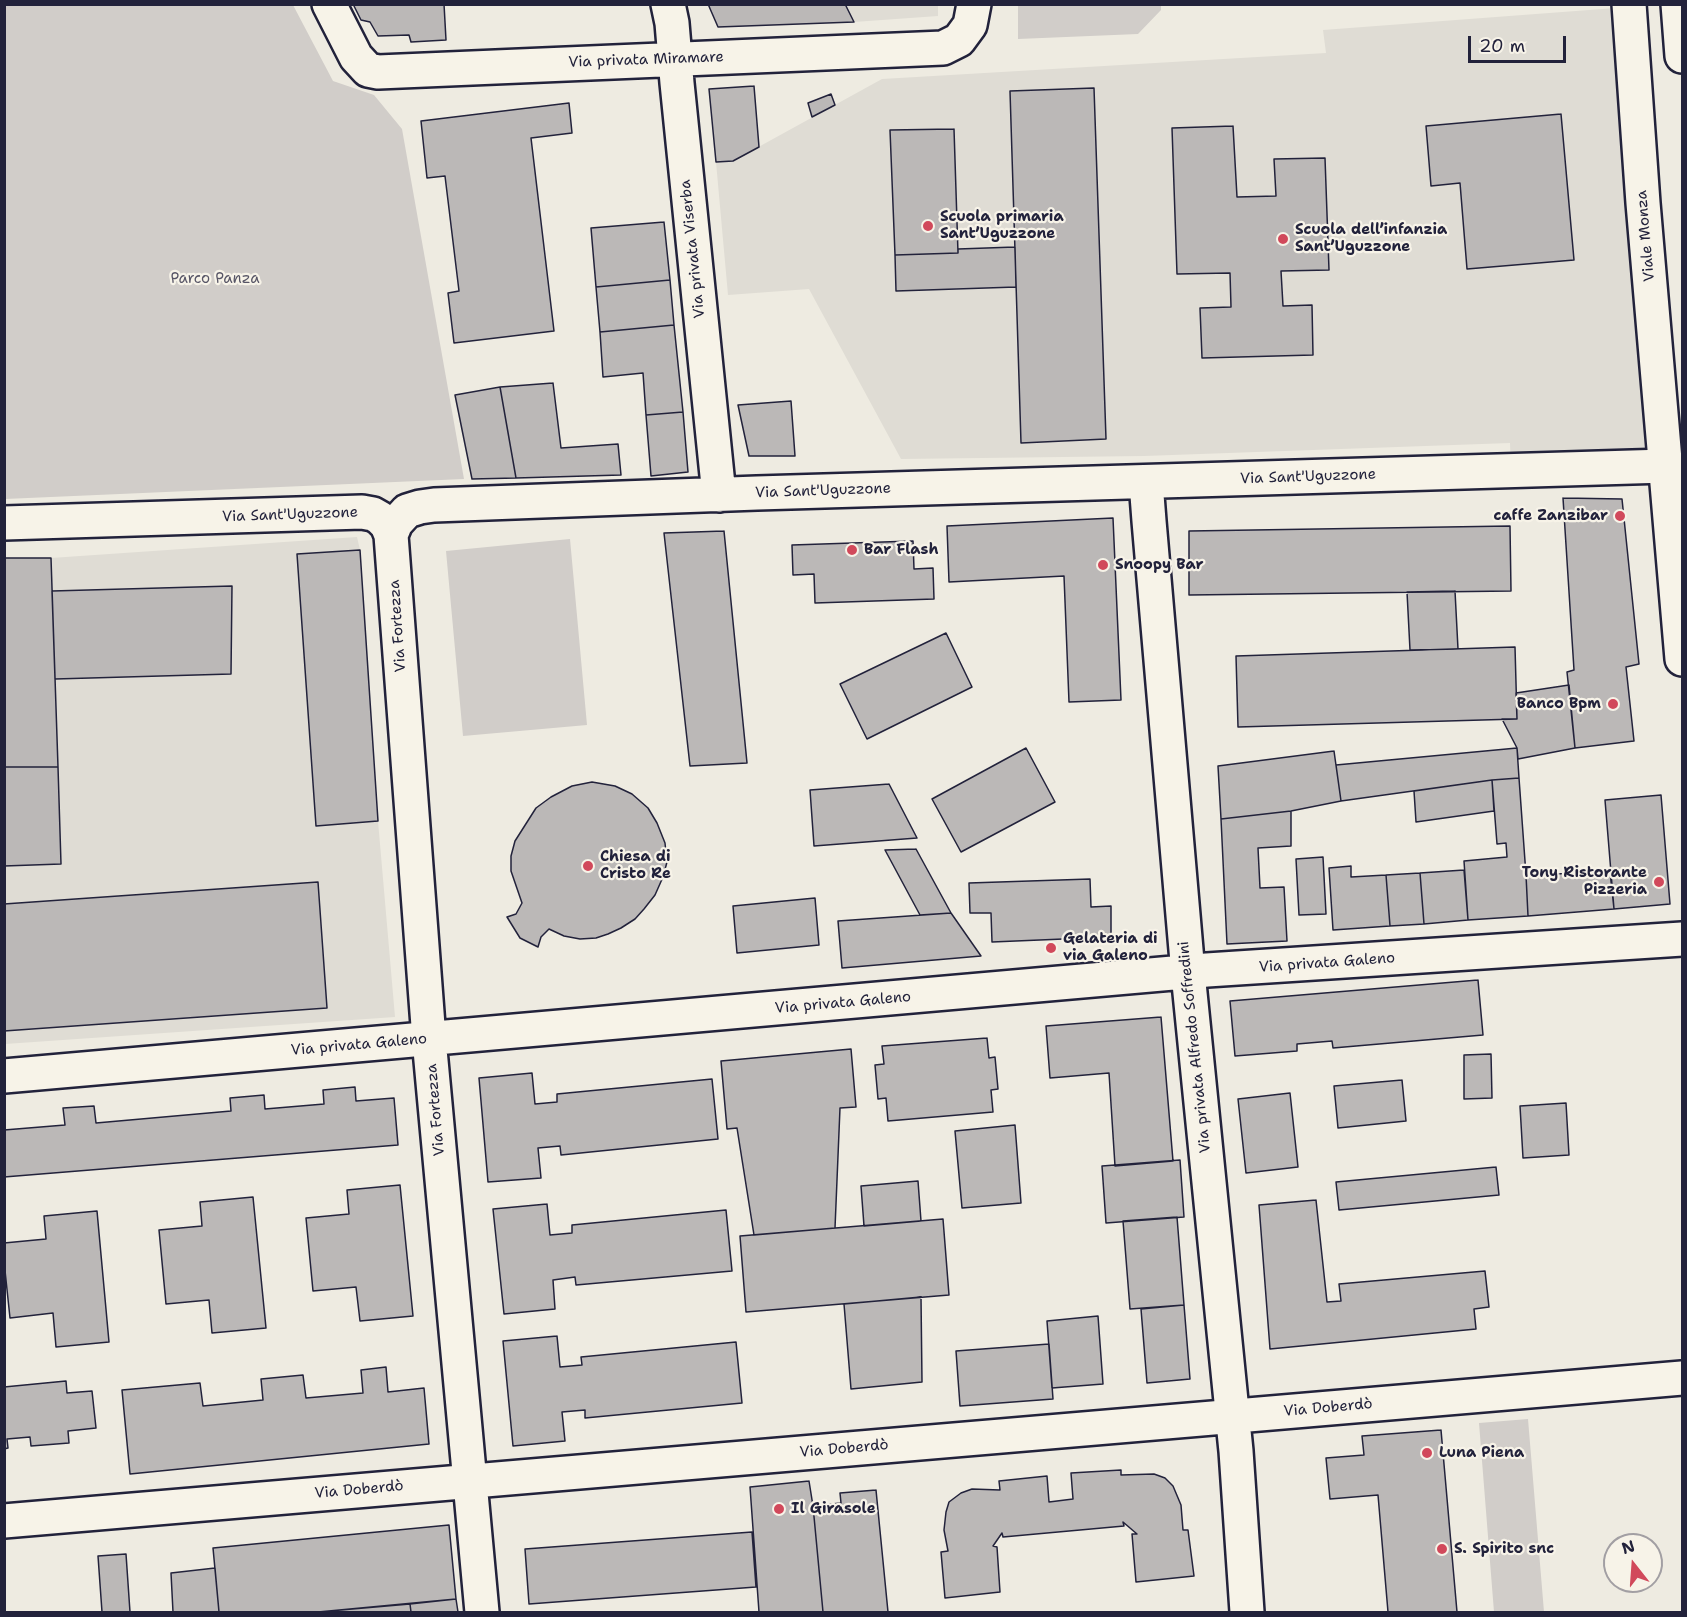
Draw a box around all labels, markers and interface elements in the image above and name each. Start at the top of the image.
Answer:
scale bar [1471,24,1568,62]
text: 20 m [1479,34,1525,58]
street label: Via privata Miramare [568,48,724,72]
street label: Via privata Viserba [677,179,709,319]
street label: Viale Monza [1633,190,1659,282]
place label: Scuola primaria Sant’Uguzzone [940,208,1064,243]
marker: Scuola primaria Sant’Uguzzone [921,219,935,233]
place label: Scuola dell’infanzia Sant’Uguzzone [1295,221,1447,256]
marker: Scuola dell’infanzia Sant’Uguzzone [1276,232,1290,246]
park label: Parco Panza [171,270,259,288]
street label: Via Sant'Uguzzone [1240,466,1376,488]
street label: Via Sant'Uguzzone [755,480,891,502]
street label: Via Sant'Uguzzone [222,504,358,526]
place label: caffe Zanzibar [1494,507,1608,525]
marker: caffe Zanzibar [1613,509,1627,523]
place label: Bar Flash [864,541,938,559]
marker: Bar Flash [845,543,859,557]
place label: Snoopy Bar [1115,556,1204,574]
marker: Snoopy Bar [1096,558,1110,572]
street label: Via Fortezza [386,579,410,673]
place label: Banco Bpm [1517,695,1601,713]
marker: Banco Bpm [1606,697,1620,711]
place label: Chiesa di Cristo Re [600,848,671,883]
marker: Chiesa di Cristo Re [581,859,595,873]
place label: Tony Ristorante Pizzeria [1522,864,1647,899]
marker: Tony Ristorante Pizzeria [1652,875,1666,889]
place label: Gelateria di via Galeno [1063,930,1158,965]
street label: Via privata Alfredo Soffredini [1175,940,1215,1154]
marker: Gelateria di via Galeno [1044,941,1058,955]
street label: Via privata Galeno [1258,949,1396,977]
street label: Via privata Galeno [774,988,912,1018]
street label: Via privata Galeno [290,1030,428,1060]
street label: Via Fortezza [423,1063,449,1157]
street label: Via Doberdò [1283,1395,1373,1421]
street label: Via Doberdò [799,1436,889,1462]
place label: Luna Piena [1439,1444,1524,1462]
marker: Luna Piena [1420,1446,1434,1460]
street label: Via Doberdò [314,1477,404,1503]
place label: Il Girasole [791,1500,876,1518]
marker: Il Girasole [772,1502,786,1516]
north arrow [1603,1533,1663,1593]
text: N [1619,1535,1637,1559]
place label: S. Spirito snc [1454,1540,1554,1558]
marker: S. Spirito snc [1435,1542,1449,1556]

